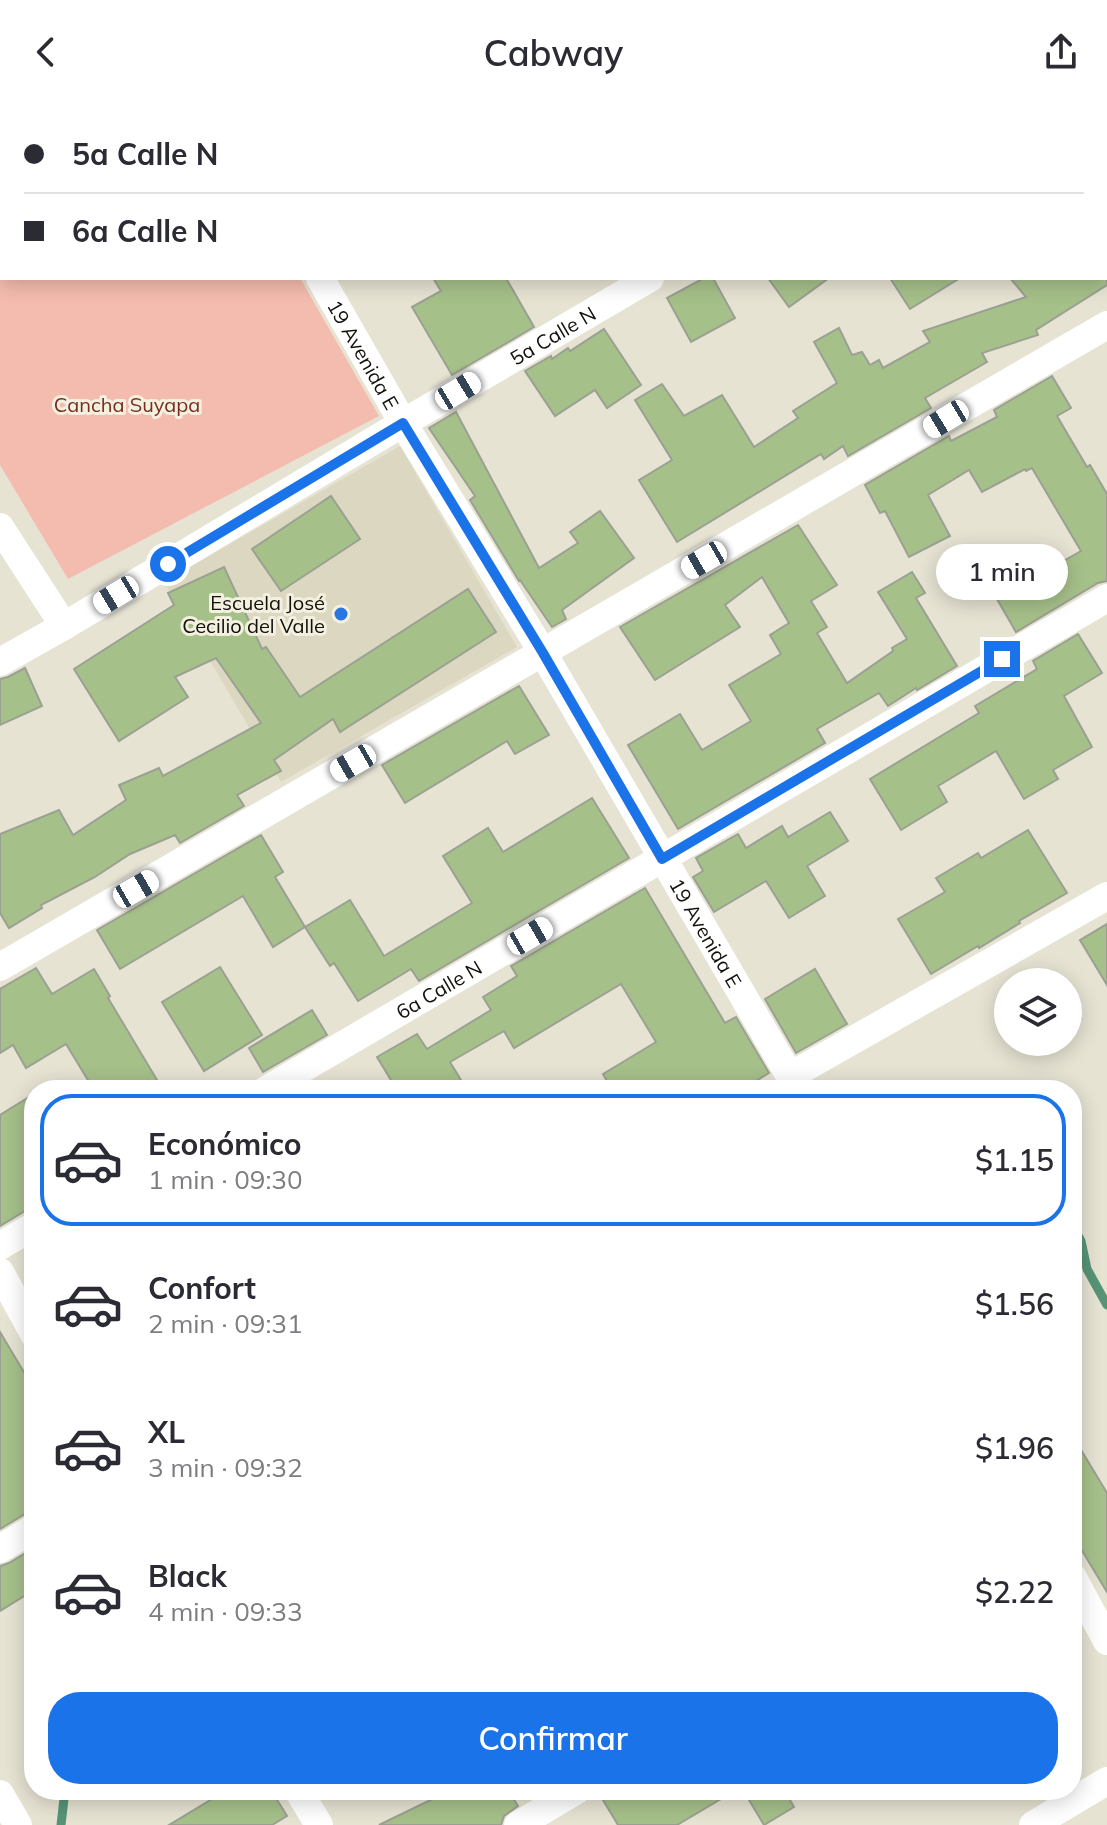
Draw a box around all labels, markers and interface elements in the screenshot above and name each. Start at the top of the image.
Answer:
icon: back [24,30,68,74]
text: Cabway [484,30,623,75]
icon: share [1039,30,1083,74]
text: 5a Calle N [72,135,218,173]
text: 6a Calle N [72,212,218,250]
street label: 19 Avenida E [322,295,405,414]
street label: 5a Calle N [505,300,600,370]
car [431,368,485,414]
park label: Cancha Suyapa [54,392,200,417]
car [919,396,973,442]
car [677,538,731,582]
callout: 1 min [936,543,1068,599]
route start [150,546,186,582]
text: 1 min [968,555,1036,588]
car [89,572,143,618]
place label: Escuela José Cecilio del Valle [182,590,325,638]
marker: Escuela José Cecilio del Valle [332,605,350,623]
route end [984,641,1020,677]
car [326,741,380,785]
car [109,867,163,911]
street label: 19 Avenida E [665,873,748,992]
car [503,914,557,958]
street label: 6a Calle N [391,954,486,1024]
map controls [994,968,1082,1056]
button: layers [994,968,1082,1056]
icon: car [52,1124,124,1196]
text: Económico [148,1125,302,1163]
text: $1.15 [975,1141,1054,1179]
text: 1 min · 09:30 [148,1163,303,1196]
icon: car [52,1268,124,1340]
text: Confort [148,1269,256,1307]
text: $1.56 [975,1285,1054,1323]
text: 2 min · 09:31 [148,1307,303,1340]
icon: car [52,1412,124,1484]
text: XL [148,1413,185,1451]
text: $1.96 [975,1429,1054,1467]
text: 3 min · 09:32 [148,1451,303,1484]
icon: car [52,1556,124,1628]
text: Black [148,1557,227,1595]
text: $2.22 [975,1573,1054,1611]
text: 4 min · 09:33 [148,1595,303,1628]
button: Confirmar [48,1692,1058,1784]

